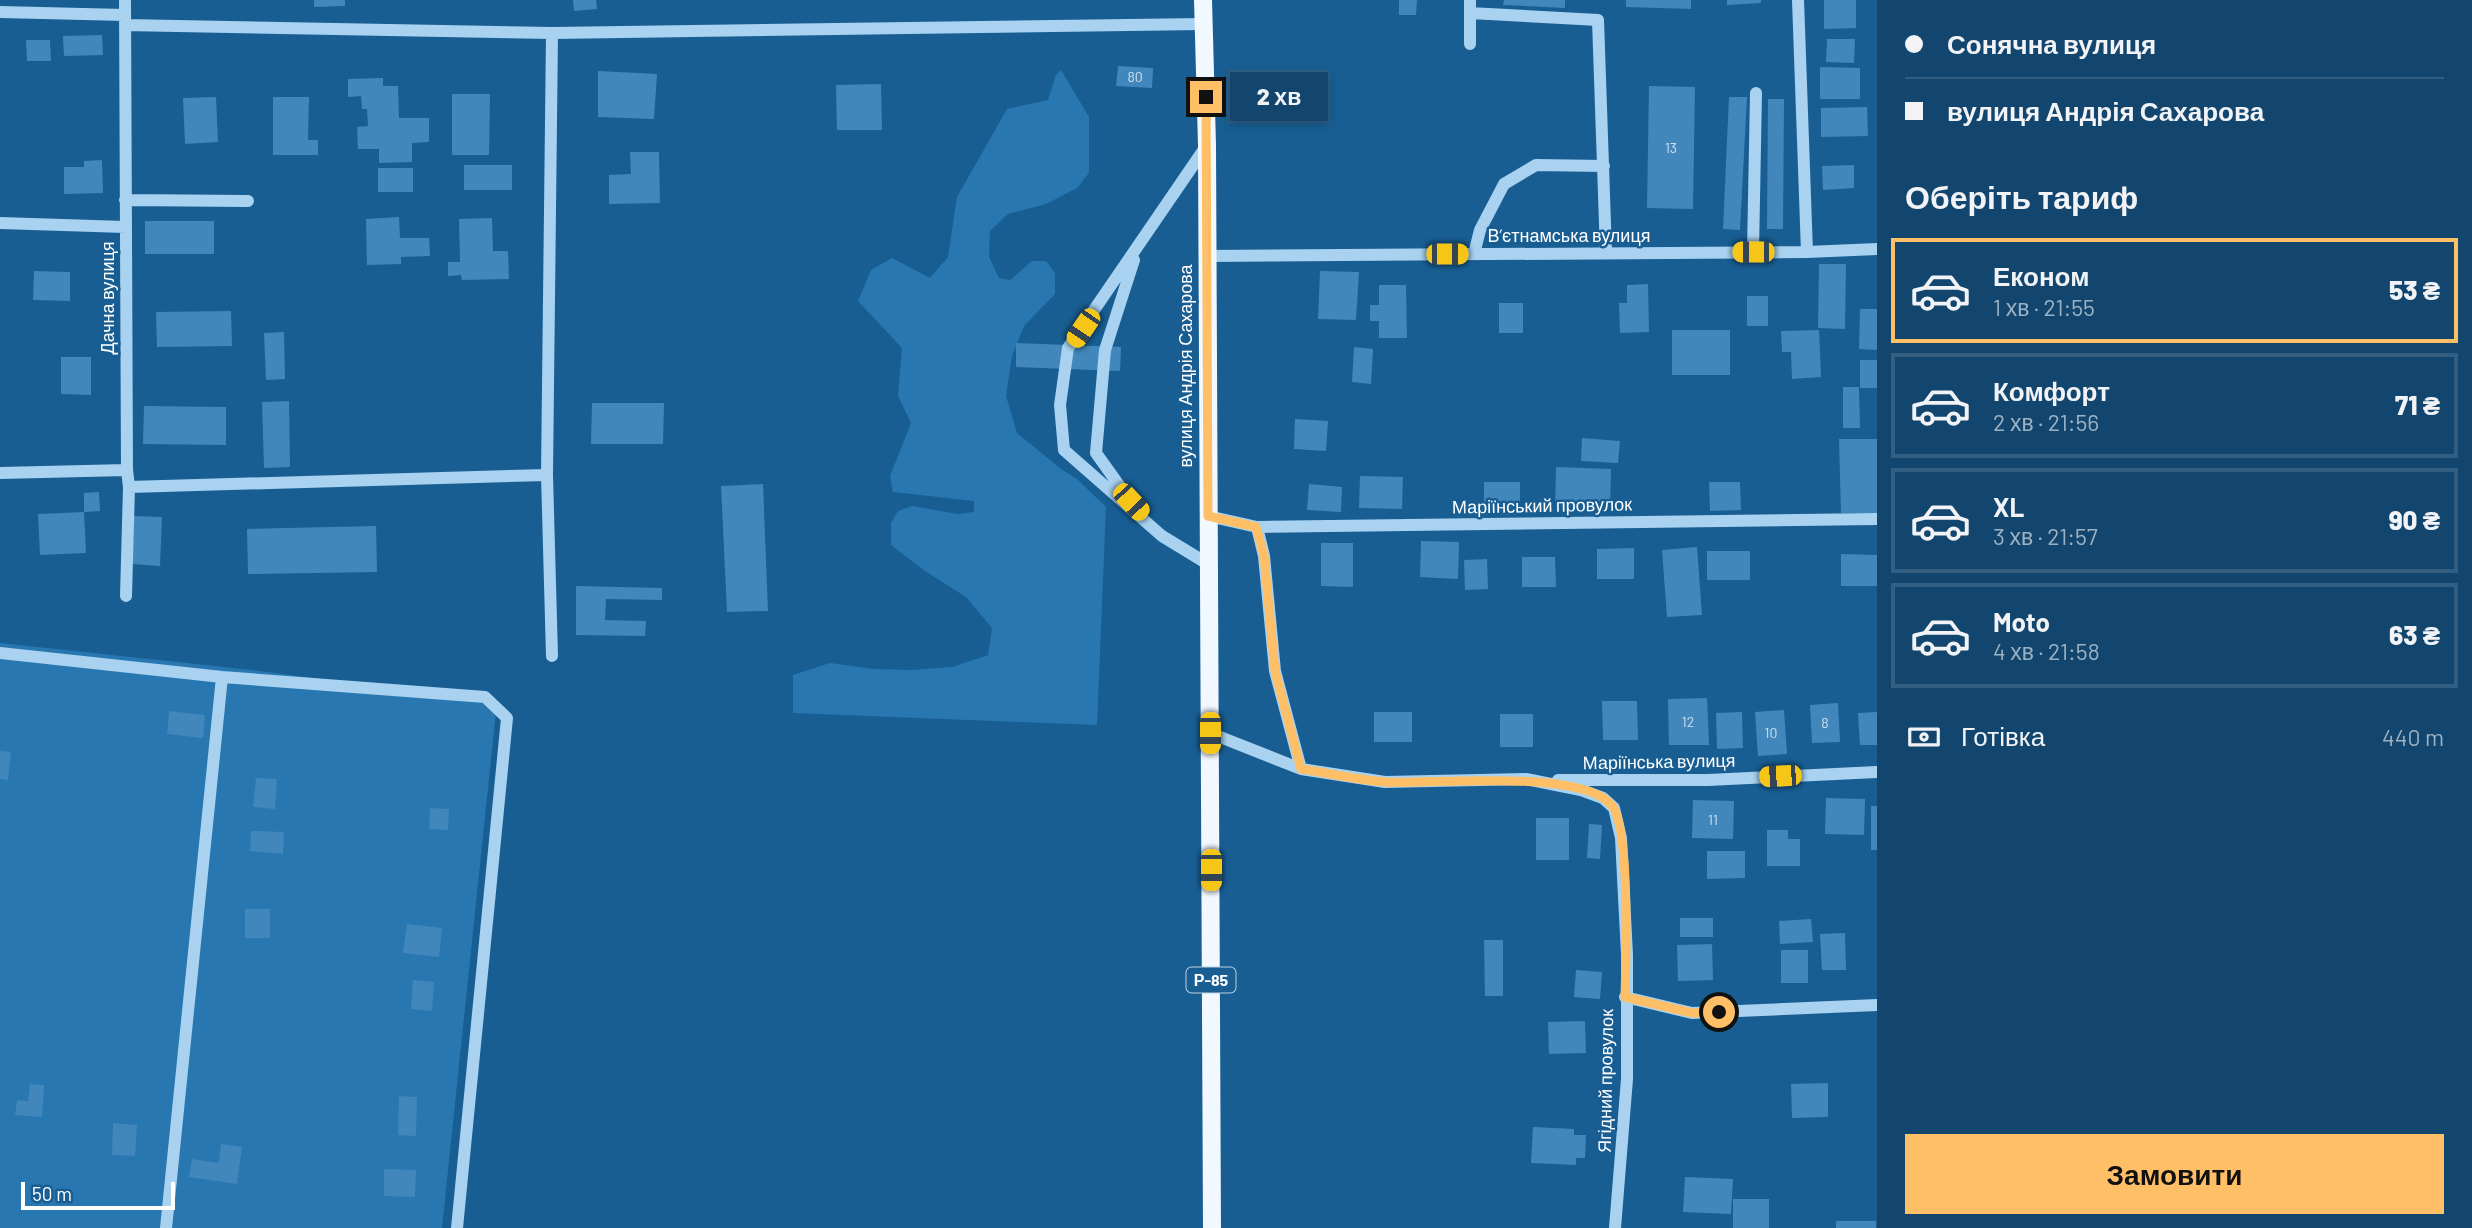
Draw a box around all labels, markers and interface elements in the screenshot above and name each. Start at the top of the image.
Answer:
text: Сонячна вулиця [1947,28,2156,59]
house number: 80 [1127,68,1143,85]
callout: 2 хв [1230,72,1328,122]
route end [1190,81,1222,113]
text: 2 хв [1257,82,1301,110]
text: вулиця Андрія Сахарова [1947,95,2264,126]
house number: 13 [1665,139,1677,156]
text: Оберіть тариф [1905,177,2138,215]
street label: Вʼєтнамська вулиця [1488,224,1650,246]
street label: Дачна вулиця [96,241,118,355]
car [1733,242,1775,263]
car [1427,244,1469,265]
icon: car [1909,259,1972,322]
text: Економ [1993,260,2089,291]
street label: вулиця Андрія Сахарова [1174,263,1196,468]
text: 53 ₴ [2389,274,2440,305]
text: 1 хв · 21:55 [1993,293,2095,321]
car [1063,305,1104,351]
icon: car [1909,374,1972,437]
text: Комфорт [1993,375,2110,406]
text: 71 ₴ [2395,389,2440,420]
text: 2 хв · 21:56 [1993,408,2099,436]
car [1109,479,1154,525]
icon: car [1909,489,1972,552]
text: XL [1993,491,2024,522]
street label: Маріїнський провулок [1452,492,1632,518]
text: 90 ₴ [2389,504,2440,535]
text: 3 хв · 21:57 [1993,522,2098,550]
icon: car [1909,604,1972,667]
text: Moto [1993,606,2050,637]
text: 63 ₴ [2389,619,2440,650]
text: 4 хв · 21:58 [1993,637,2100,665]
car [1200,712,1221,754]
house number: 12 [1682,713,1694,730]
house number: 8 [1821,714,1829,731]
icon: cash [1905,718,1943,756]
text: Готівка [1961,720,2045,751]
text: 440 m [2382,723,2444,751]
house number: 10 [1765,724,1777,741]
street label: Маріїнська вулиця [1582,749,1736,773]
car [1759,764,1802,788]
house number: 11 [1708,811,1718,828]
car [1201,849,1222,891]
road number: Р-85 [1186,968,1236,992]
route start [1703,996,1735,1028]
street label: Ягідний провулок [1593,1009,1617,1153]
button: Замовити [1905,1134,2444,1214]
scale bar [21,1179,175,1211]
text: 50 m [32,1182,72,1205]

